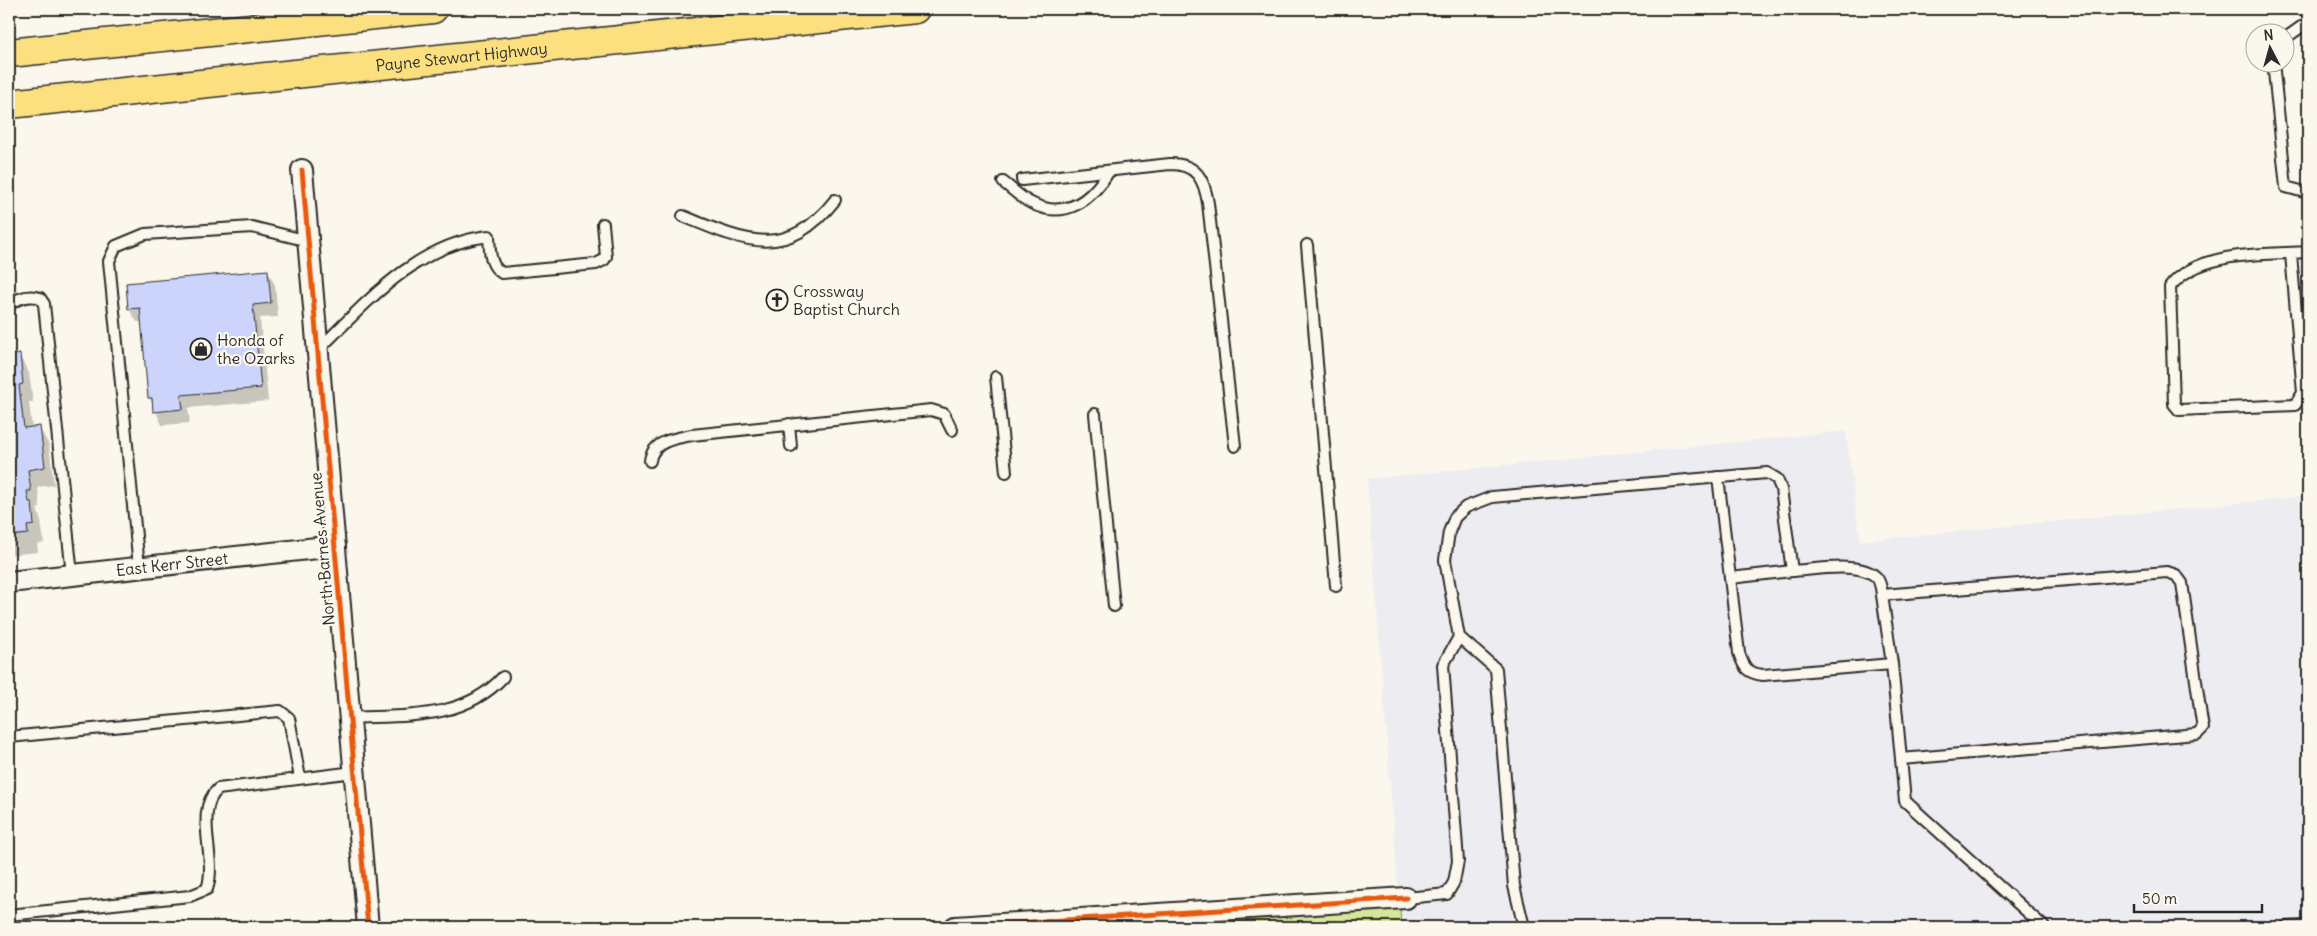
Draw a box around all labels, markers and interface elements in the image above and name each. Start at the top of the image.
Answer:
north arrow [2244,22,2294,72]
text: N [2263,26,2274,45]
street label: Payne Stewart Highway [374,38,549,76]
place label: Crossway Baptist Church [793,281,900,319]
church icon: Crossway Baptist Church [765,288,789,312]
place label: Honda of the Ozarks [217,330,295,368]
shop icon: Honda of the Ozarks [189,337,213,361]
street label: North Barnes Avenue [305,472,339,626]
street label: East Kerr Street [115,548,230,580]
scale bar [2134,881,2262,913]
text: 50 m [2142,889,2177,908]

